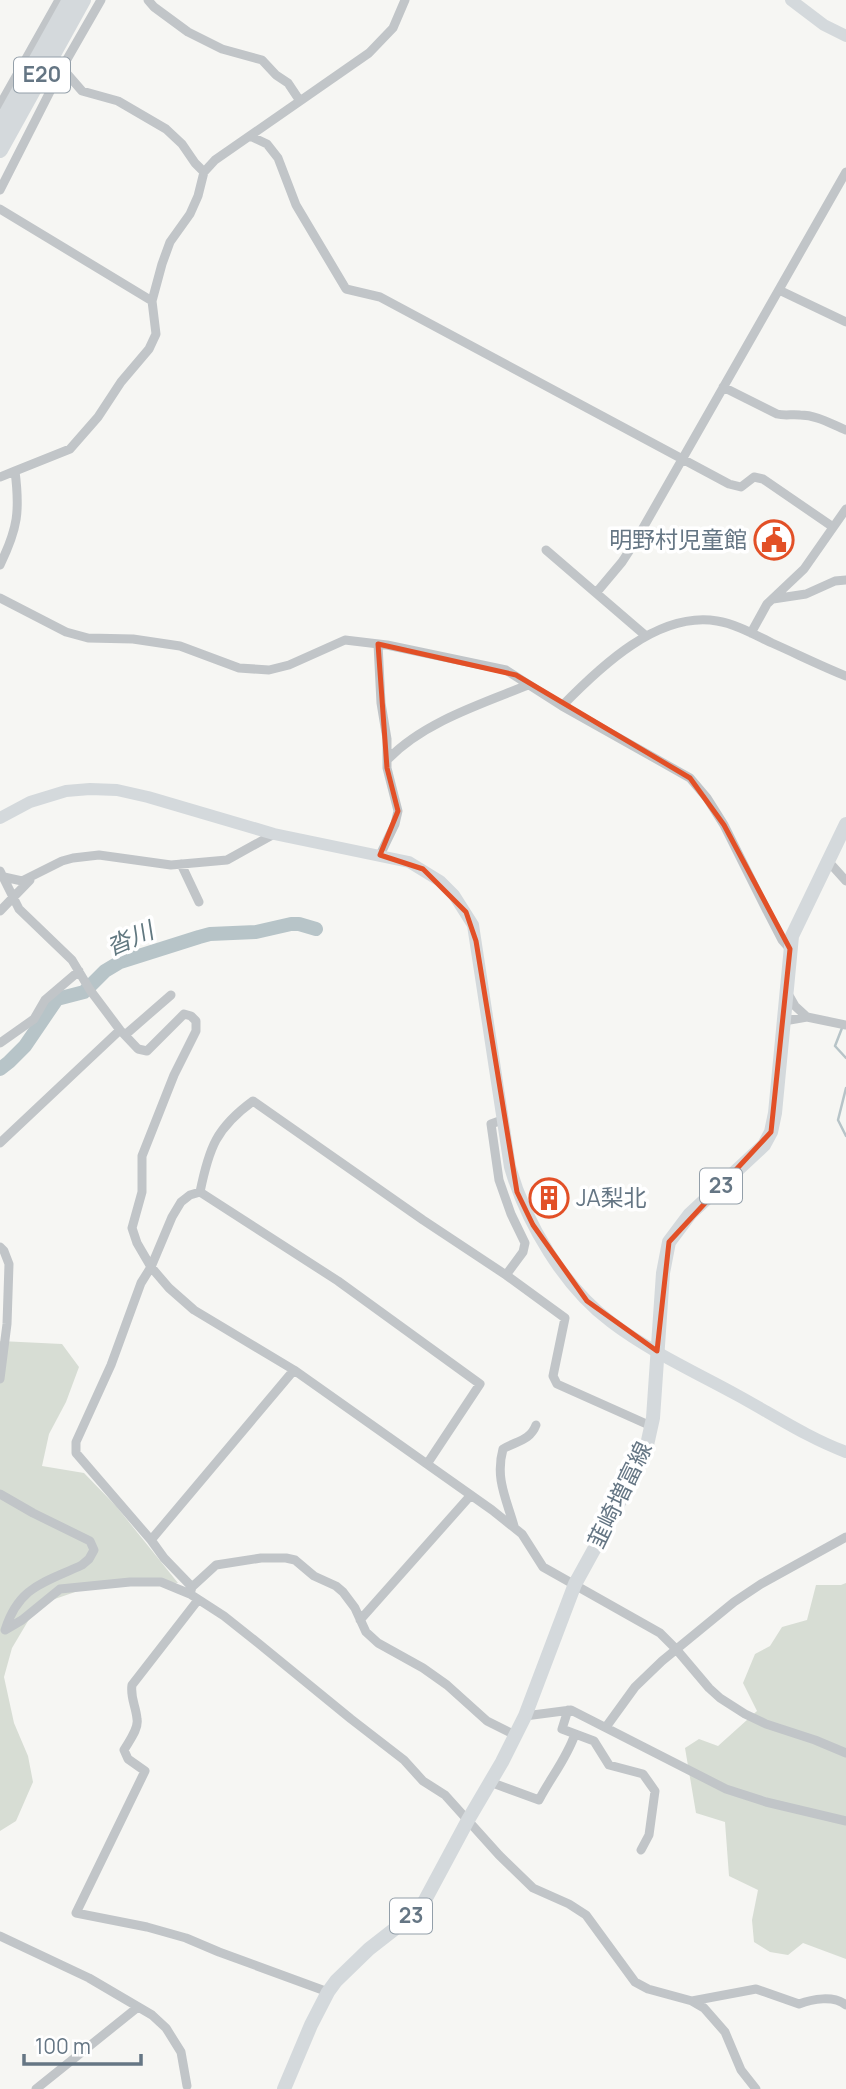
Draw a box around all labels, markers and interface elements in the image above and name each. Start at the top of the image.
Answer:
road number: E20 [14,57,70,92]
public building icon: 明野村児童館 [753,519,795,561]
place label: 明野村児童館 [609,523,747,555]
water label: 沓川 [101,912,161,962]
road number: 23 [700,1168,742,1204]
building icon: JA梨北 [528,1177,570,1219]
place label: JA梨北 [576,1181,647,1213]
street label: 韮崎増富線 [580,1436,659,1553]
road number: 23 [390,1898,432,1934]
scale bar [24,2022,142,2066]
text: 100 m [35,2032,91,2060]

